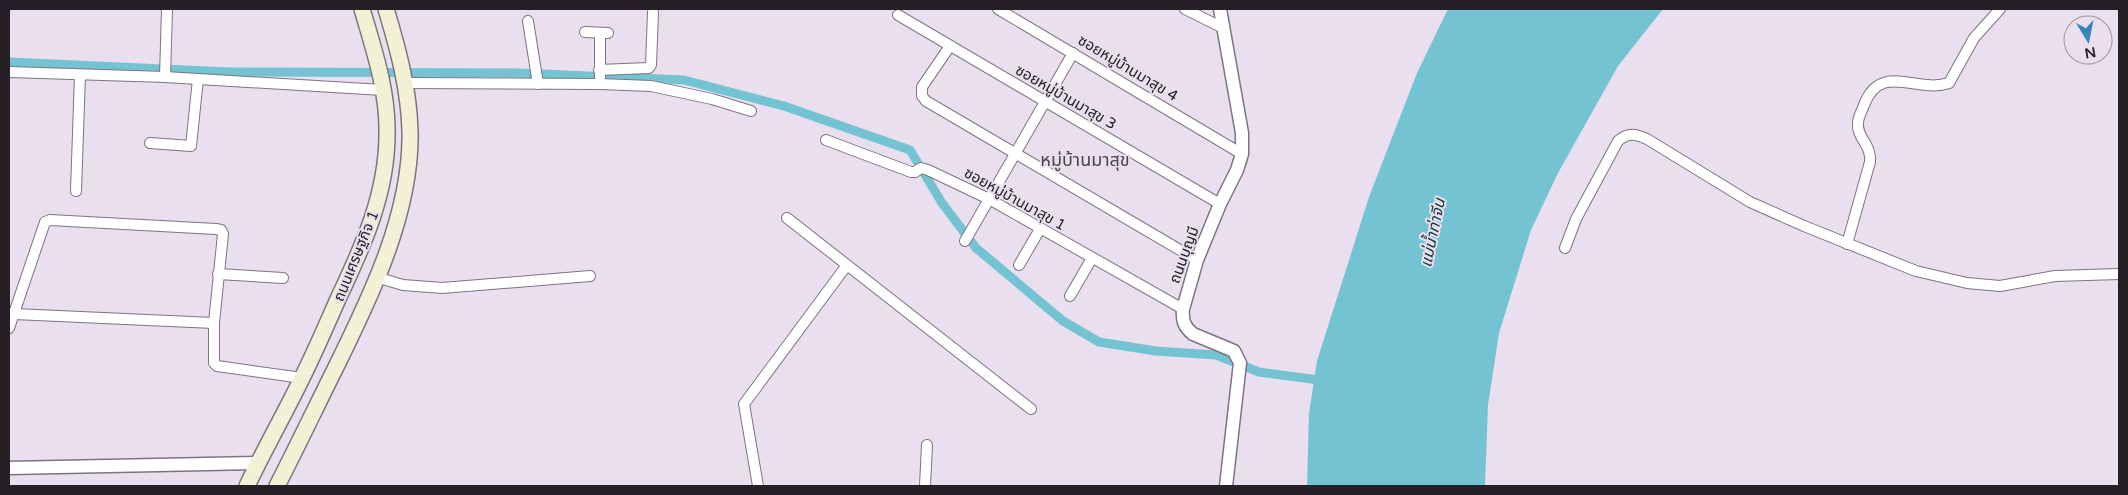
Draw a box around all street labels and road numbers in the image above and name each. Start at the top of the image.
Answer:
street label: ซอยหมู่บ้านมาสุข 4 [1075,31,1181,105]
street label: ซอยหมู่บ้านมาสุข 3 [1012,61,1120,133]
street label: ซอยหมู่บ้านมาสุข 1 [961,164,1069,234]
street label: ถนนเศรษฐกิจ 1 [330,208,382,304]
street label: ถนนบุญมี [1165,224,1203,286]

